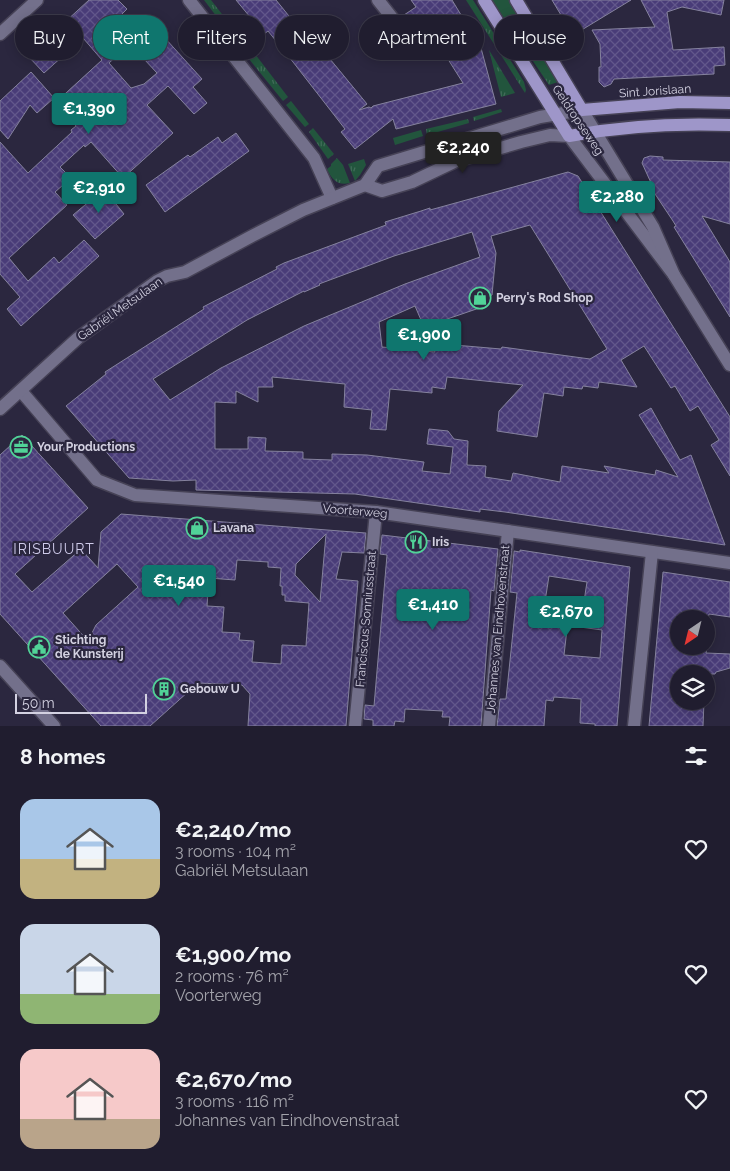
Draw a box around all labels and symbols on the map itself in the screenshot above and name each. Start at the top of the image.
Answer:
street label: Sint Jorislaan [618,81,692,101]
street label: Geldropseweg [549,82,607,158]
pin: €1,390 [48,92,130,135]
pin: €2,240 [422,132,504,174]
pin: €2,910 [58,172,140,214]
pin: €2,280 [576,180,658,223]
street label: Gabriël Metsulaan [75,275,165,343]
shop icon: Perry's Rod Shop [468,286,492,310]
place label: Perry's Rod Shop [496,291,593,305]
pin: €1,900 [383,318,465,361]
office icon: Your Productions [9,435,33,459]
place label: Your Productions [37,440,135,454]
street label: Voorterweg [322,501,388,521]
shop icon: Lavana [185,516,209,540]
place label: Lavana [213,521,254,535]
restaurant icon: Iris [404,530,428,554]
place label: Iris [432,535,449,549]
district label: IRISBUURT [13,541,95,557]
street label: Johannes van Eindhovenstraat [484,545,512,713]
street label: Franciscus Sonniusstraat [353,550,379,688]
pin: €1,540 [138,564,220,607]
pin: €1,410 [392,588,474,631]
pin: €2,670 [525,596,607,638]
north arrow [670,610,715,655]
place label: Stichting de Kunsterij [55,633,124,661]
public building icon: Stichting de Kunsterij [27,635,51,659]
building icon: Gebouw U [152,677,176,701]
place label: Gebouw U [180,682,240,696]
scale bar [15,691,148,714]

